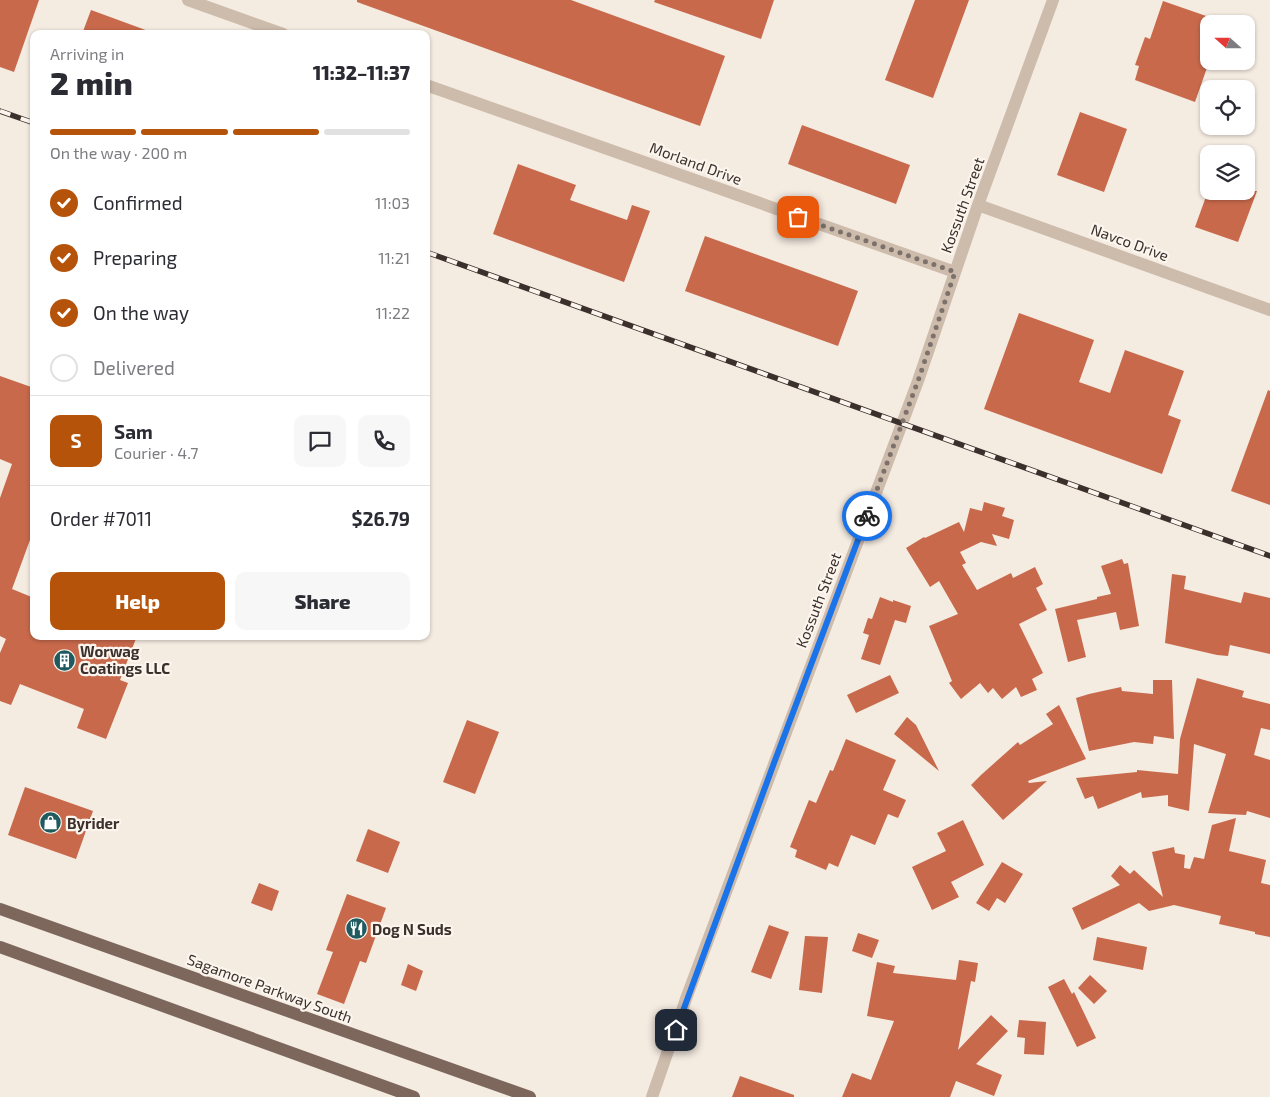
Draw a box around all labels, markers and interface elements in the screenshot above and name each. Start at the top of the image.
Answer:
north arrow [1200,15,1255,70]
map controls [1200,15,1255,200]
text: Arriving in [50,44,124,63]
text: 11:32–11:37 [313,61,410,84]
text: 2 min [50,63,133,101]
button: locate [1200,80,1255,135]
street label: Morland Drive [648,138,744,188]
text: On the way · 200 m [50,143,187,162]
button: layers [1200,145,1255,200]
street label: Kossuth Street [936,154,988,255]
icon: check [50,189,78,217]
text: Confirmed [93,191,183,214]
text: 11:03 [375,193,410,212]
pin [777,196,819,238]
icon: bag [784,203,812,231]
street label: Navco Drive [1089,220,1171,264]
icon: check [50,244,78,272]
text: Preparing [93,246,177,269]
text: 11:21 [378,248,410,267]
icon: check [50,299,78,327]
text: On the way [93,301,189,324]
text: 11:22 [376,303,410,322]
text: Delivered [93,356,175,379]
button: chat [294,415,346,467]
button: phone [358,415,410,467]
text: Sam [114,420,153,443]
text: S [70,429,82,452]
text: Courier · 4.7 [114,443,198,462]
courier [842,491,892,541]
icon: bike [853,502,881,530]
text: Order #7011 [50,507,152,530]
text: $26.79 [351,507,410,530]
street label: Kossuth Street [792,550,844,650]
button: Help [50,572,225,630]
button: Share [235,572,410,630]
place label: Worwag Coatings LLC [80,642,170,677]
building icon: Worwag Coatings LLC [52,648,76,672]
shop icon: Byrider [39,811,63,835]
place label: Byrider [67,814,120,833]
restaurant icon: Dog N Suds [344,917,368,941]
place label: Dog N Suds [372,920,452,938]
street label: Sagamore Parkway South [185,950,355,1026]
pin [655,1009,697,1051]
icon: home [662,1016,690,1044]

